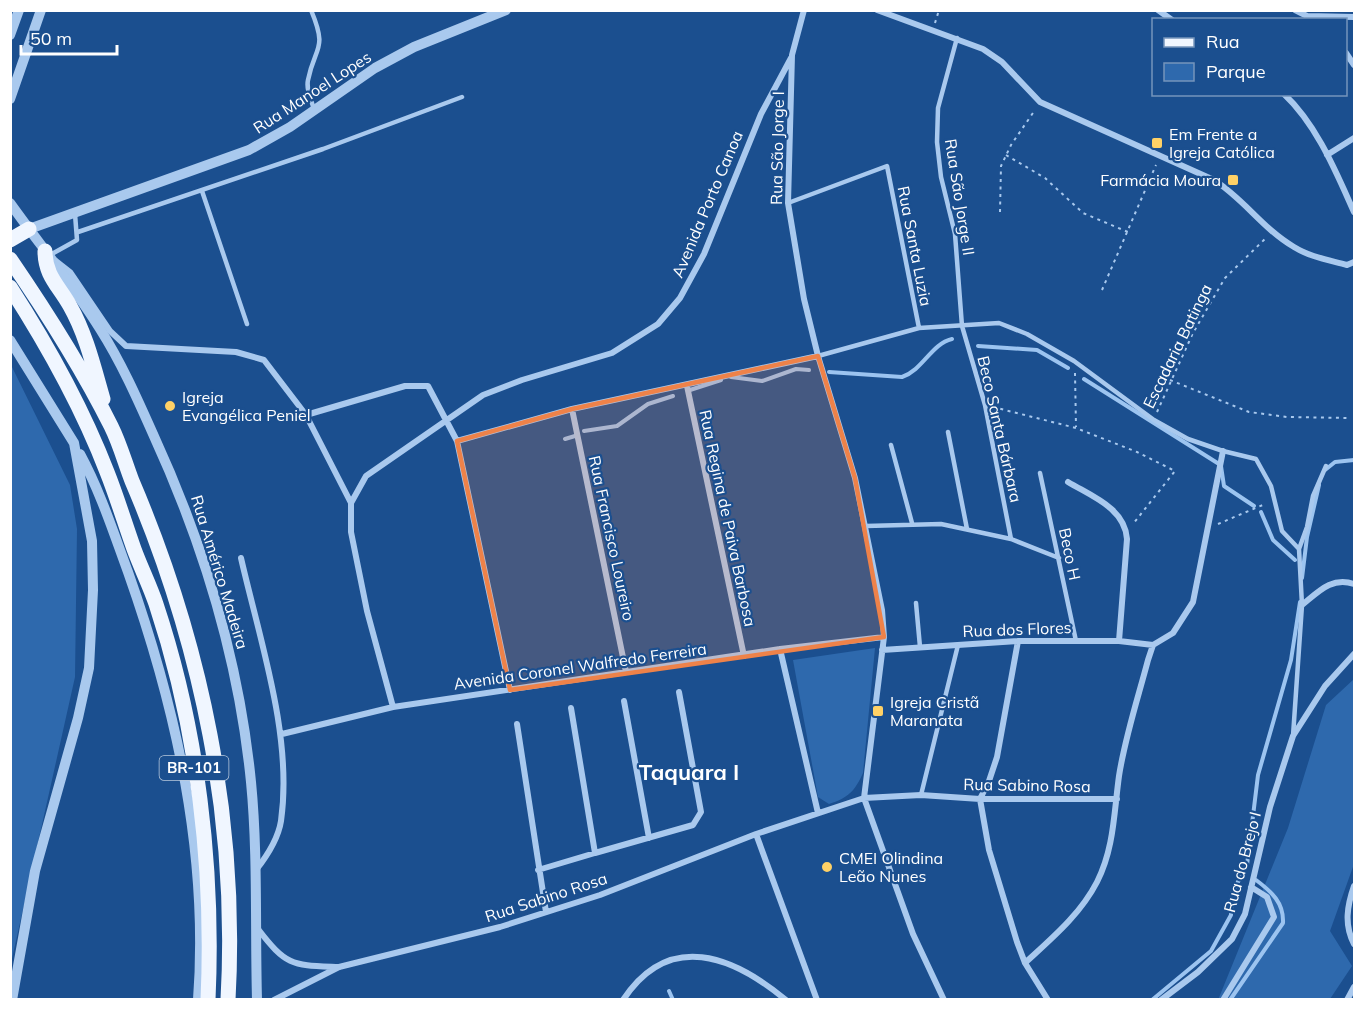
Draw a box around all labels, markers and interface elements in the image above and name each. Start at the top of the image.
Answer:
scale bar [21,18,117,56]
legend [1152,18,1347,96]
text: 50 m [30,27,72,50]
text: Rua [1206,30,1240,53]
street label: Rua Manoel Lopes [249,46,375,138]
text: Parque [1206,60,1265,83]
street label: Rua São Jorge I [766,91,788,205]
place label: Em Frente a Igreja Católica [1169,124,1275,162]
street label: Avenida Porto Canoa [667,128,747,280]
marker: Em Frente a Igreja Católica [1150,136,1164,150]
street label: Rua São Jorge II [941,137,979,257]
place label: Farmácia Moura [1100,170,1221,190]
marker: Farmácia Moura [1226,173,1240,187]
street label: Rua Santa Luzia [894,184,936,308]
street label: Escadaria Batinga [1138,281,1216,411]
street label: Beco Santa Bárbara [973,354,1027,504]
place label: Igreja Evangélica Peniel [182,387,311,425]
marker: Igreja Evangélica Peniel [163,399,177,413]
street label: Rua Regina de Paiva Barbosa [695,408,761,628]
street label: Rua Francisco Loureiro [585,454,639,622]
street label: Rua Américo Madeira [187,493,253,651]
street label: Beco H [1055,526,1085,582]
street label: Rua dos Flores [962,617,1072,641]
street label: Avenida Coronel Walfredo Ferreira [452,638,708,694]
place label: Igreja Cristã Maranata [890,692,979,730]
marker: Igreja Cristã Maranata [871,704,885,718]
road number: BR-101 [160,756,228,780]
district label: Taquara I [639,758,739,786]
street label: Rua Sabino Rosa [963,774,1091,796]
street label: Rua do Brejo I [1219,809,1265,915]
place label: CMEI Olindina Leão Nunes [839,848,943,886]
marker: CMEI Olindina Leão Nunes [820,860,834,874]
street label: Rua Sabino Rosa [482,868,610,926]

